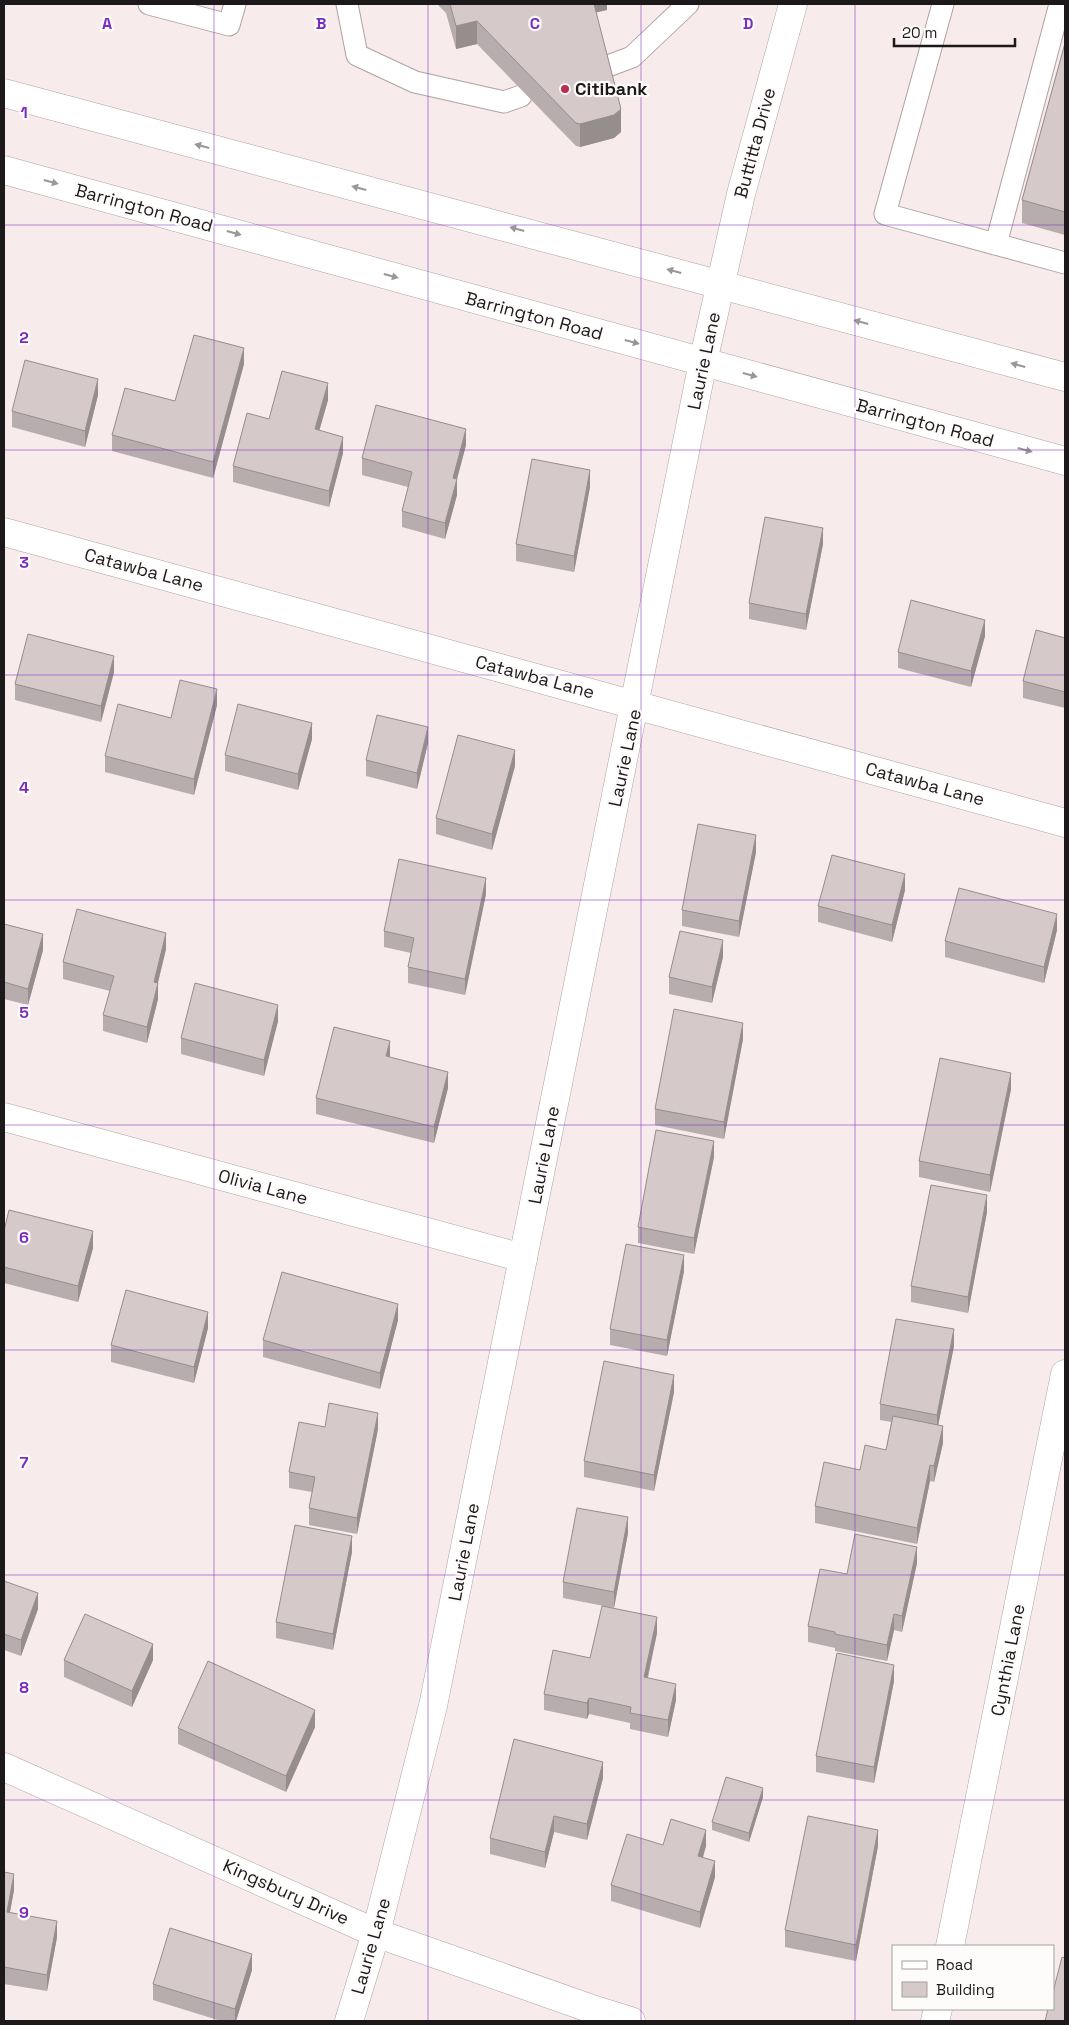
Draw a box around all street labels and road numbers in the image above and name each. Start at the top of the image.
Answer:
street label: Buttitta Drive [729,85,780,201]
street label: Barrington Road [73,178,216,237]
street label: Barrington Road [463,286,606,345]
street label: Laurie Lane [682,310,725,412]
street label: Barrington Road [854,393,997,452]
street label: Catawba Lane [82,543,206,596]
street label: Catawba Lane [473,650,597,703]
street label: Laurie Lane [603,707,646,809]
street label: Catawba Lane [863,757,987,810]
street label: Laurie Lane [523,1104,564,1206]
street label: Olivia Lane [216,1164,310,1210]
street label: Laurie Lane [443,1501,484,1603]
street label: Cynthia Lane [985,1602,1030,1718]
street label: Kingsbury Drive [220,1853,353,1930]
street label: Laurie Lane [346,1895,395,1997]

